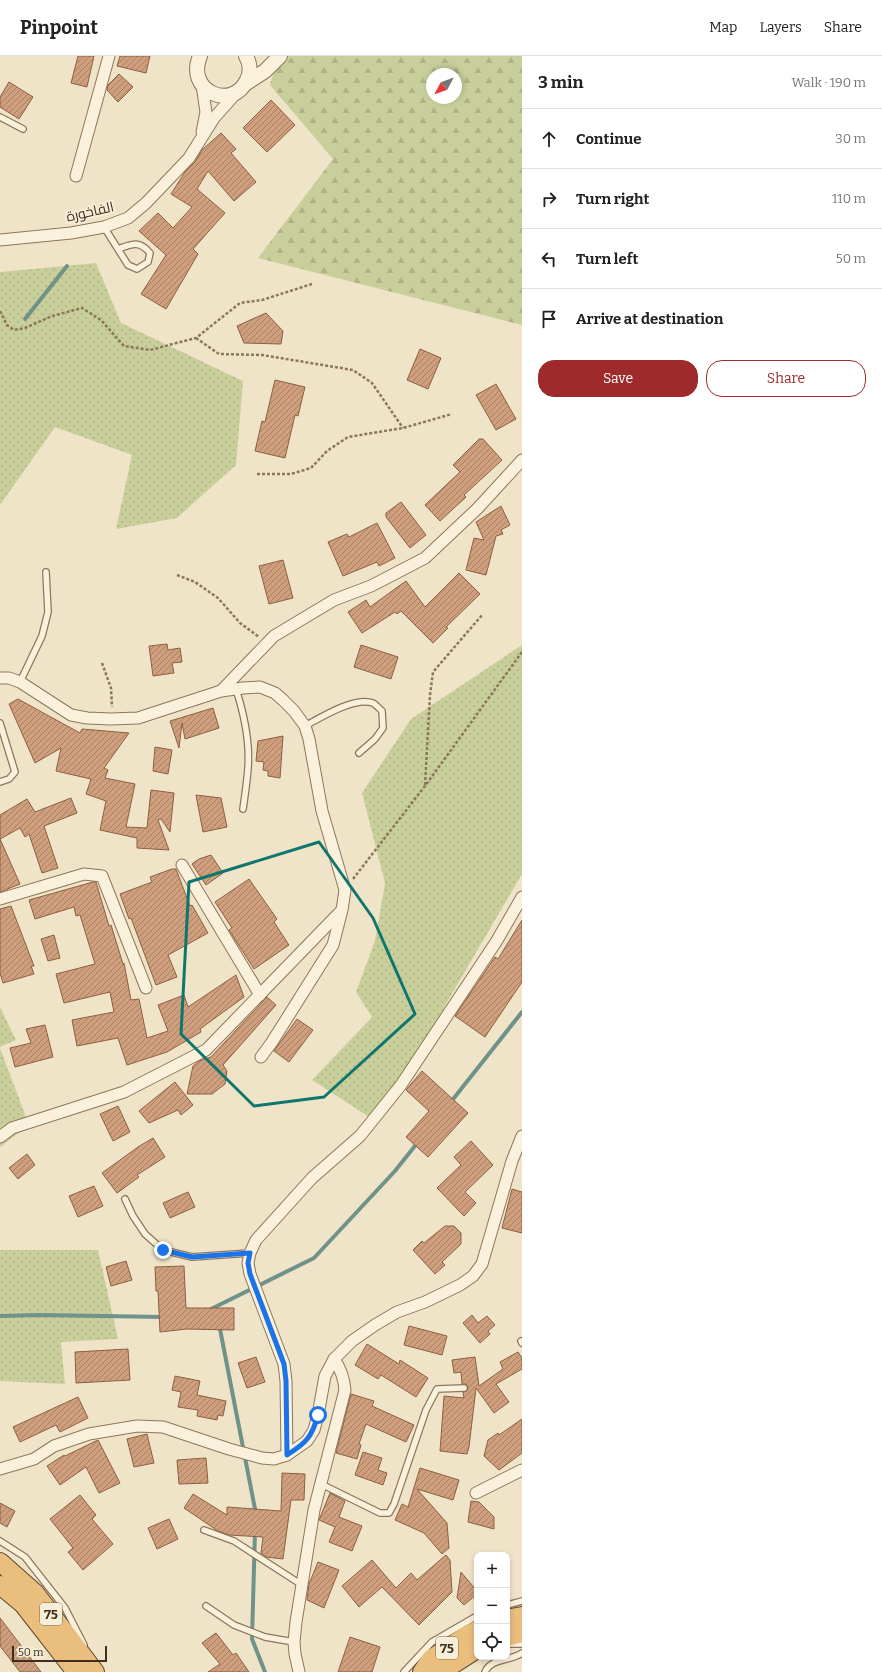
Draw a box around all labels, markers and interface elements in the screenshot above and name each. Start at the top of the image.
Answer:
text: Pinpoint [20,16,98,39]
text: Map [709,19,737,36]
text: Layers [759,19,802,36]
text: Share [824,19,862,36]
north arrow [426,68,462,104]
text: 3 min [538,72,583,93]
text: Walk · 190 m [791,75,866,90]
icon: ahead [538,128,560,150]
text: Continue [576,130,642,148]
text: 30 m [835,131,866,146]
icon: right [538,188,560,210]
text: Turn right [576,190,649,208]
text: 110 m [832,191,866,206]
street label: الفاخورة [64,198,116,226]
icon: left [538,248,560,270]
text: Turn left [576,250,638,268]
text: 50 m [836,251,866,266]
icon: arrive [538,308,560,330]
text: Arrive at destination [576,310,723,328]
button: Save [538,360,698,397]
button: Share [706,360,866,397]
route end [154,1241,172,1259]
route start [309,1406,327,1424]
map controls [474,1552,510,1660]
button: + [474,1552,510,1588]
button: − [474,1588,510,1624]
road number: 75 [40,1603,62,1625]
button: locate [474,1624,510,1660]
road number: 75 [436,1637,458,1659]
scale bar [12,1644,107,1663]
text: 50 m [18,1646,44,1659]

